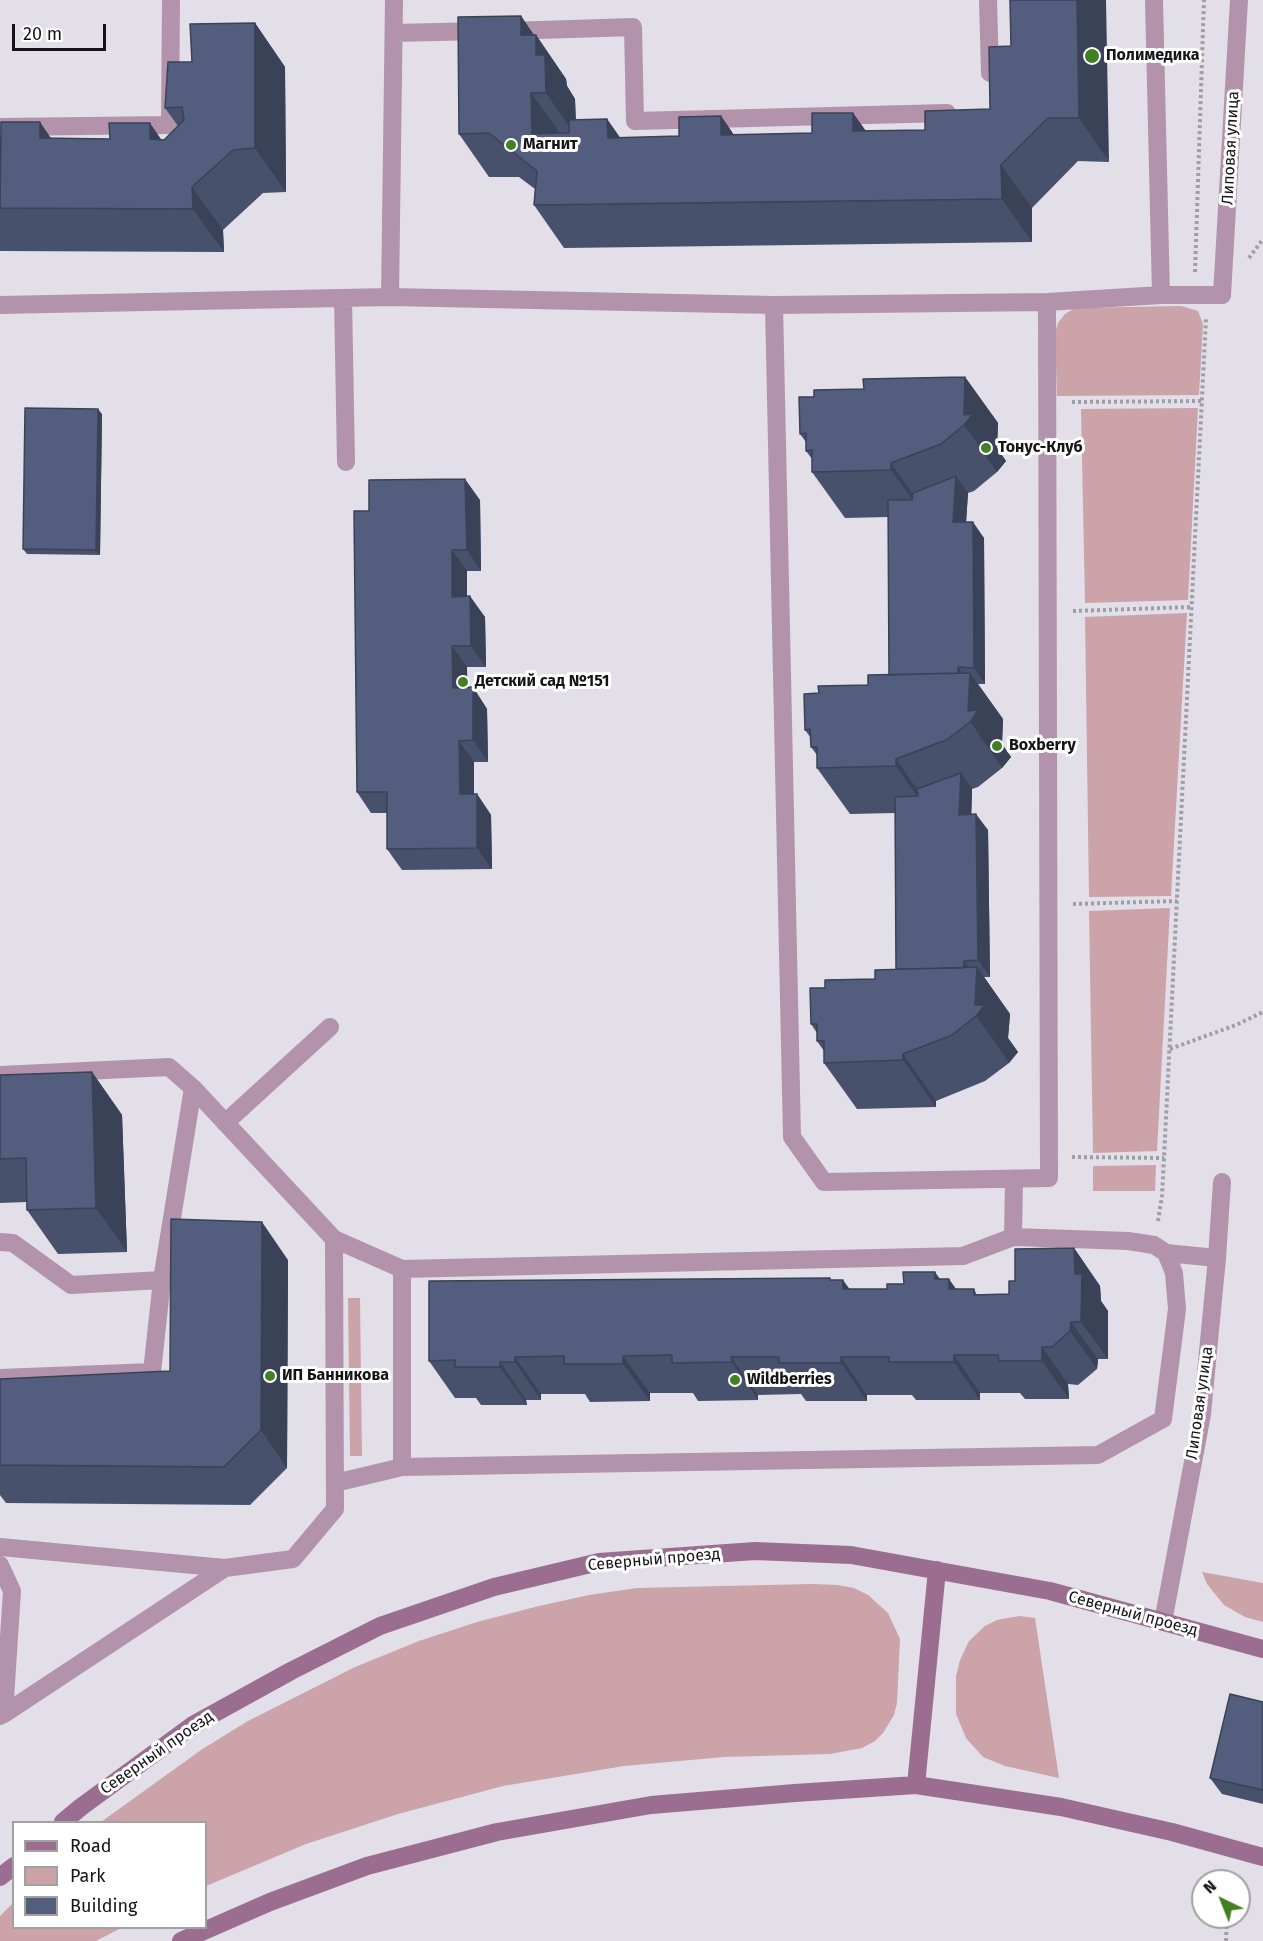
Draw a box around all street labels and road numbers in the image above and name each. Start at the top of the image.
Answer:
street label: Липовая улица [1218,91,1244,205]
street label: Липовая улица [1183,1345,1217,1461]
street label: Северный проезд [587,1545,721,1575]
street label: Северный проезд [1066,1588,1200,1640]
street label: Северный проезд [97,1707,217,1799]

